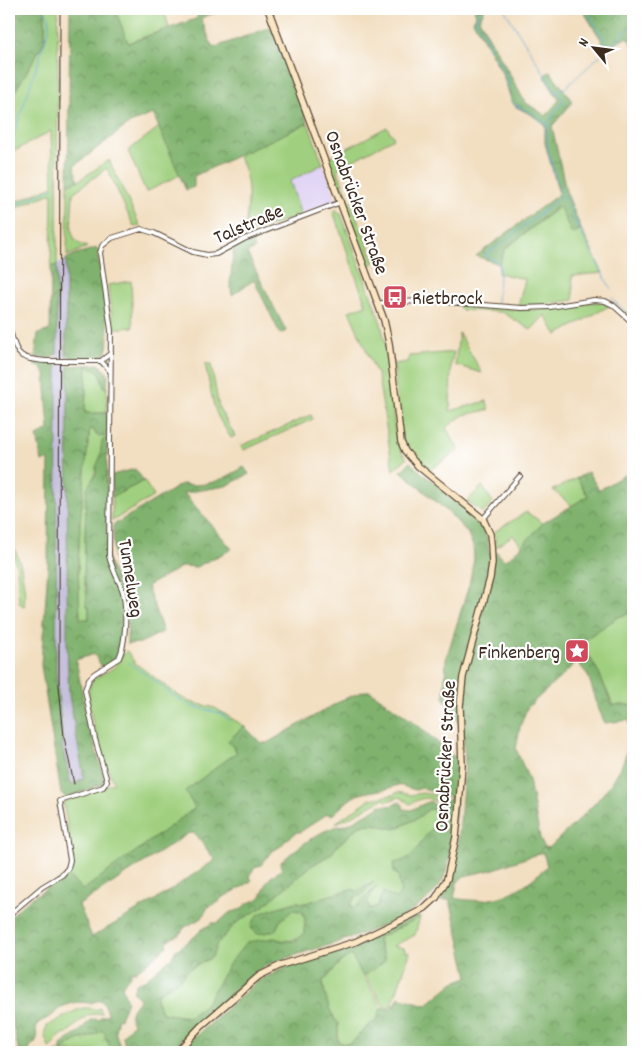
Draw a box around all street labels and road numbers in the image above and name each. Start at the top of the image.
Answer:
street label: Osnabrücker Straße [316,127,394,279]
street label: Talstraße [210,199,288,253]
street label: Tunnelweg [109,537,149,620]
street label: Osnabrücker Straße [429,680,465,833]

